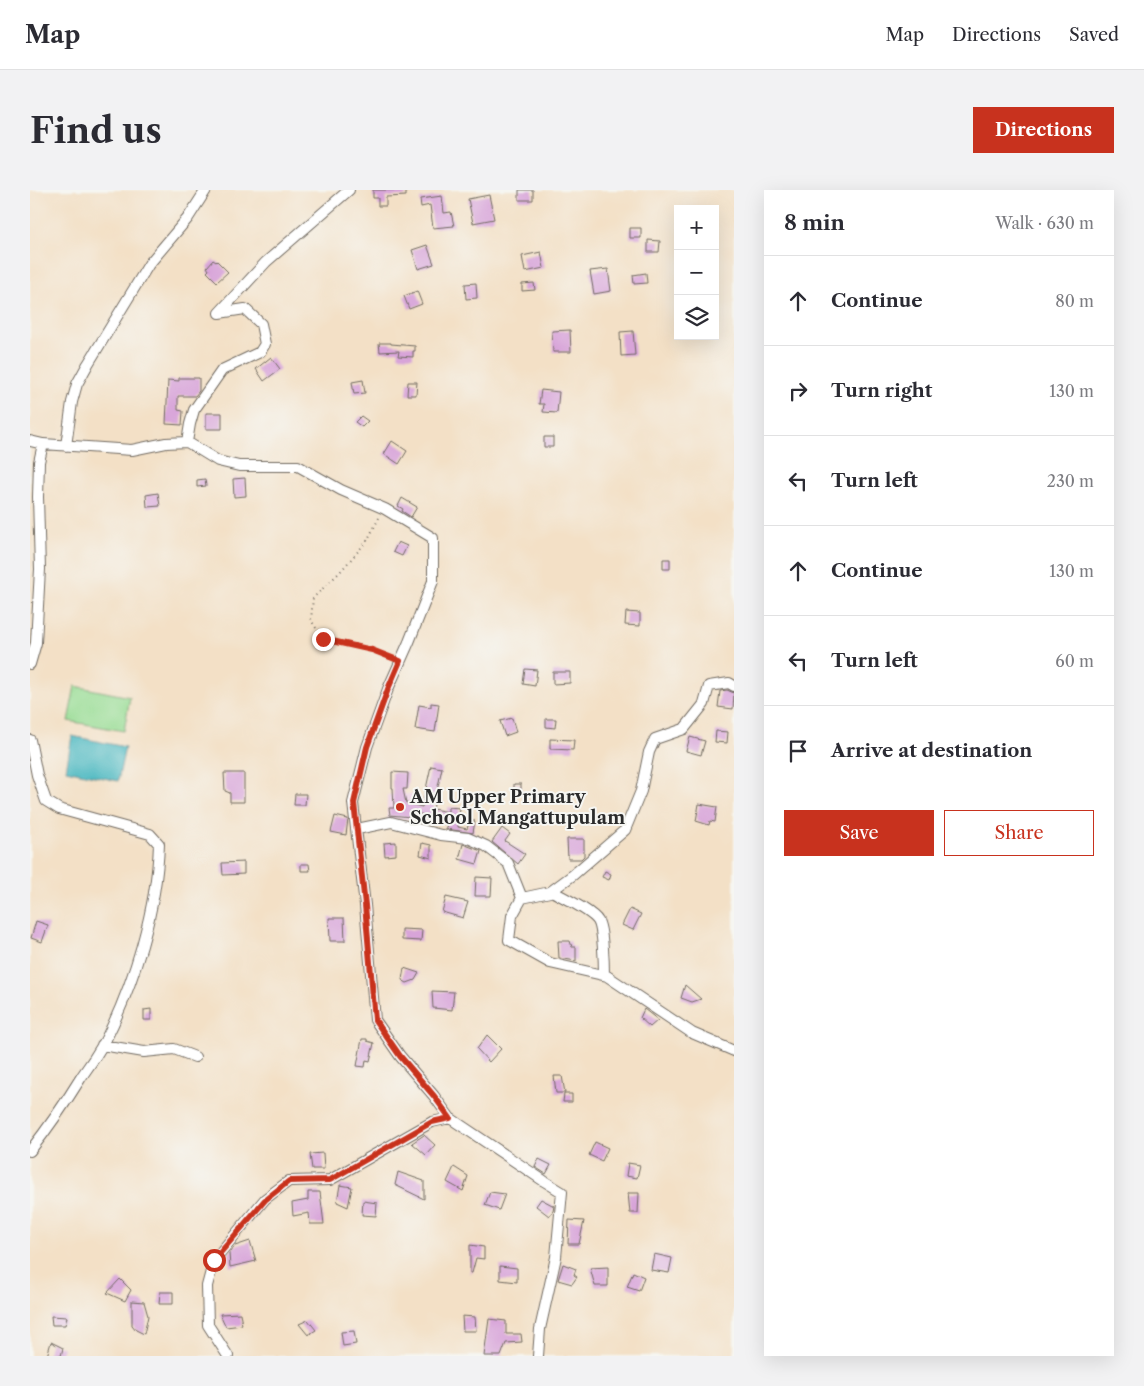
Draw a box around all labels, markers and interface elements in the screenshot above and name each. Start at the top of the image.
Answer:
text: Map [25,20,80,49]
text: Map [885,24,924,46]
text: Directions [952,24,1041,46]
text: Saved [1069,24,1119,46]
button: Directions [973,107,1114,153]
text: Find us [30,109,162,152]
map controls [674,205,719,340]
button: + [674,205,719,250]
text: 8 min [784,210,845,235]
text: Walk · 630 m [995,213,1094,233]
button: − [674,250,719,295]
icon: ahead [784,287,812,315]
text: Continue [831,289,923,312]
text: 80 m [1055,291,1094,311]
button: layers [674,295,719,340]
icon: right [784,377,812,405]
text: Turn right [831,379,932,402]
text: 130 m [1049,381,1094,401]
icon: left [784,467,812,495]
text: Turn left [831,469,918,492]
text: 230 m [1047,471,1094,491]
icon: ahead [784,557,812,585]
text: Continue [831,559,923,582]
text: 130 m [1049,561,1094,581]
route end [312,628,335,651]
icon: left [784,647,812,675]
text: Turn left [831,649,918,672]
text: 60 m [1055,651,1094,671]
icon: arrive [784,737,812,765]
text: Arrive at destination [831,739,1032,762]
place label: AM Upper Primary School Mangattupulam [409,786,625,829]
marker: AM Upper Primary School Mangattupulam [394,801,406,813]
button: Save [784,810,934,856]
button: Share [944,810,1094,856]
route start [203,1249,226,1272]

